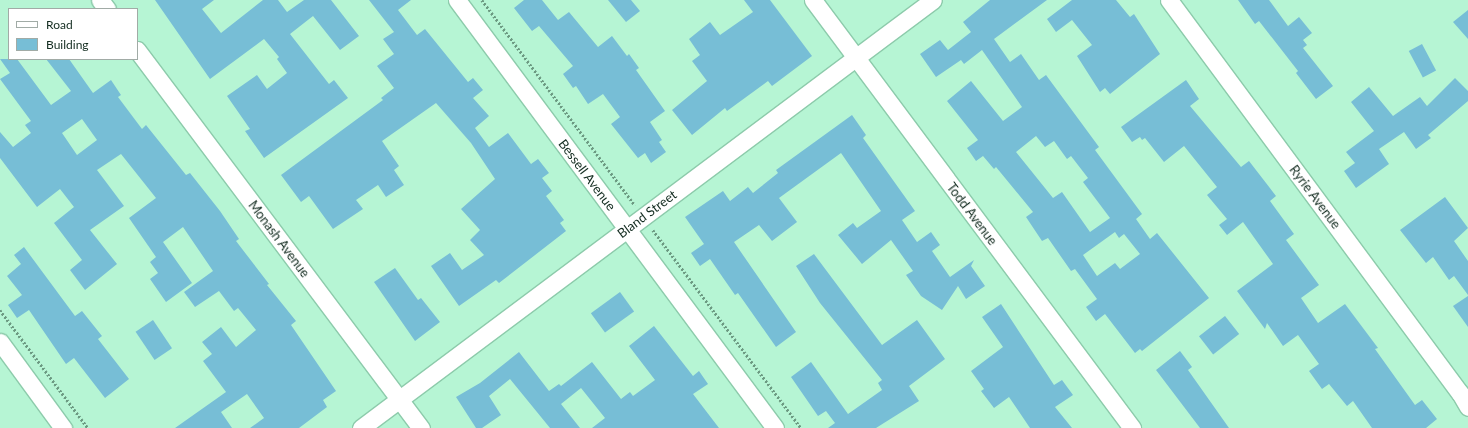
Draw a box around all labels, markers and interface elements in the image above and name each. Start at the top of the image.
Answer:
legend [8,8,138,60]
text: Road [46,17,73,32]
text: Building [46,37,89,52]
street label: Bessell Avenue [555,136,619,214]
street label: Ryrie Avenue [1286,162,1344,232]
street label: Todd Avenue [943,180,1001,248]
street label: Bland Street [614,187,680,241]
street label: Monash Avenue [245,197,313,281]

